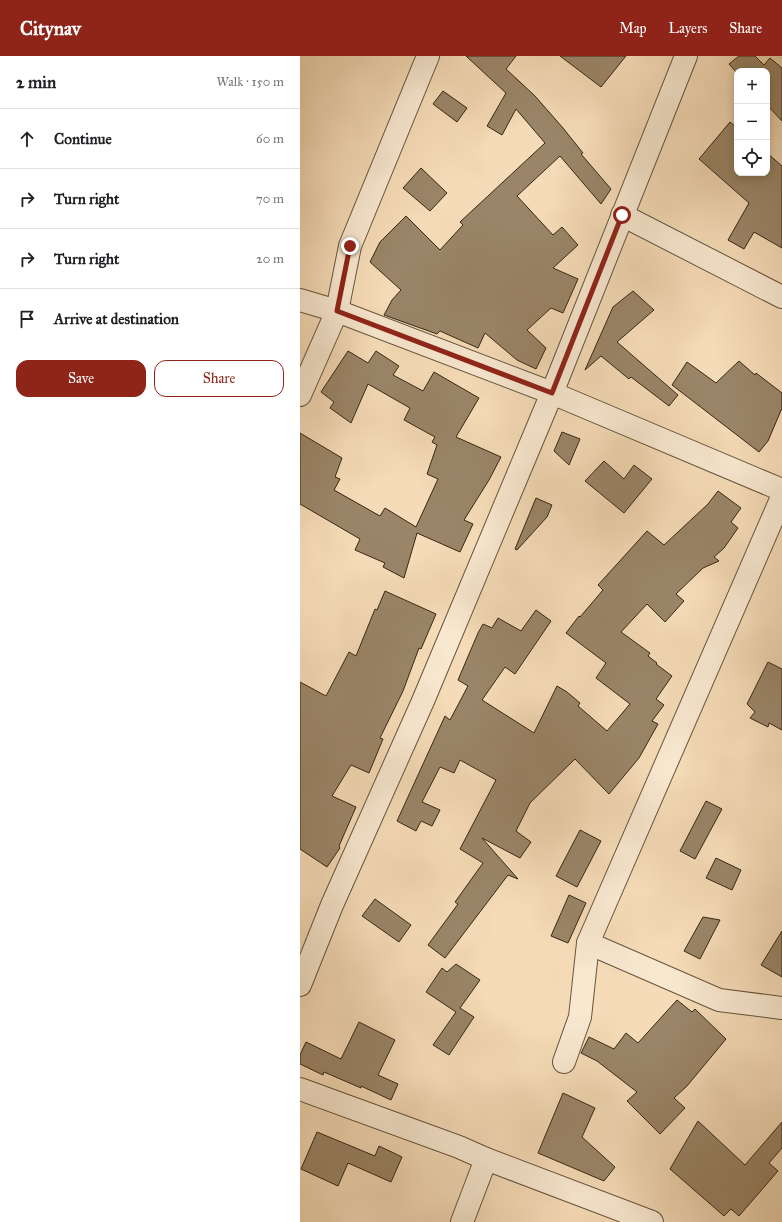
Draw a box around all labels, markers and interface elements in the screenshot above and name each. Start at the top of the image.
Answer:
text: Citynav [20,17,81,40]
text: Map [619,20,647,37]
text: Layers [669,20,707,37]
text: Share [729,20,762,37]
map controls [734,68,770,176]
button: + [734,68,770,104]
text: 2 min [16,72,56,93]
text: Walk · 150 m [216,74,284,90]
button: − [734,104,770,140]
icon: ahead [16,128,38,150]
text: Continue [54,130,112,148]
text: 60 m [256,131,284,147]
button: locate [734,140,770,176]
icon: right [16,188,38,210]
text: Turn right [54,190,119,208]
text: 70 m [256,191,284,207]
route start [613,206,631,224]
route end [341,237,359,255]
icon: right [16,248,38,270]
text: Turn right [54,250,119,268]
text: 20 m [256,251,284,267]
icon: arrive [16,308,38,330]
text: Arrive at destination [54,310,179,328]
button: Save [16,360,146,397]
button: Share [154,360,284,397]

